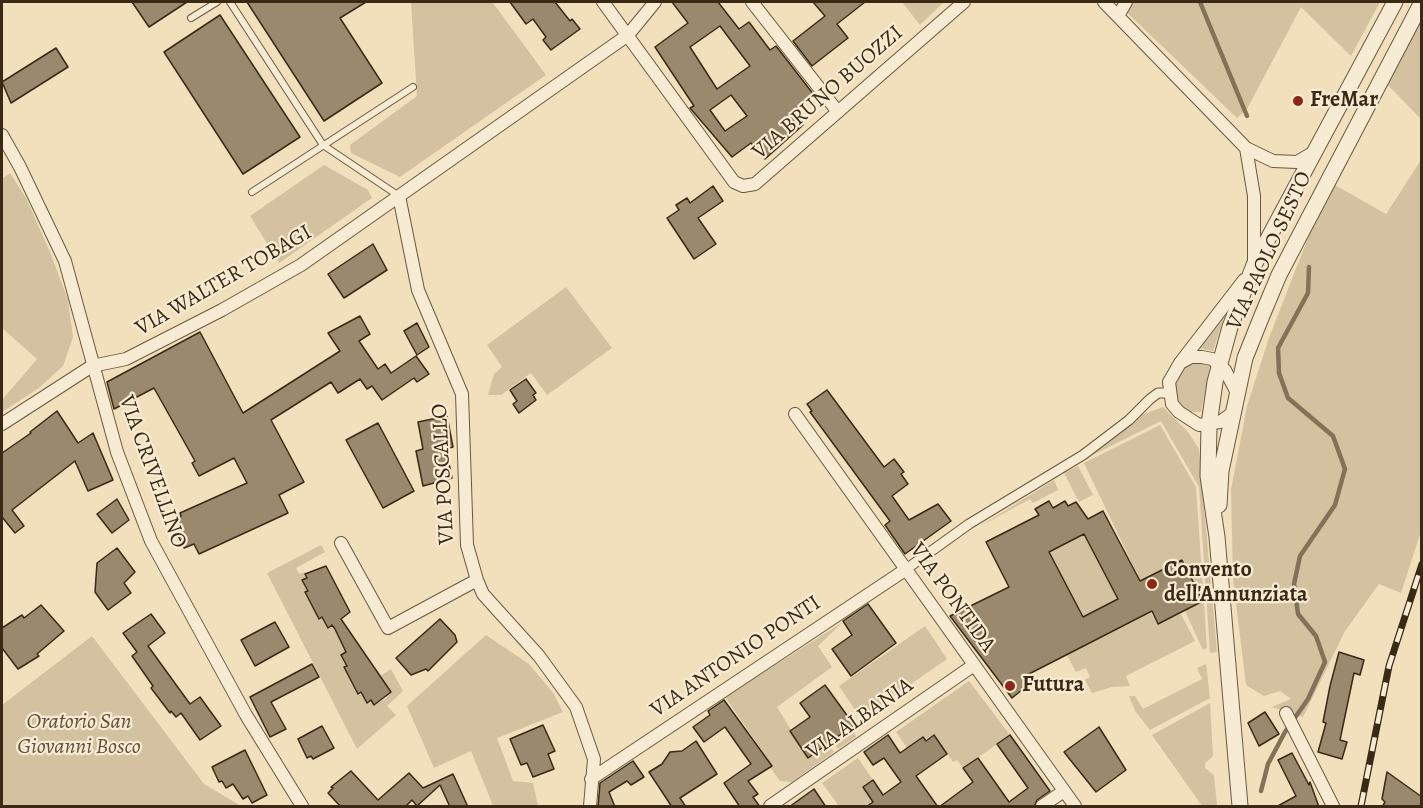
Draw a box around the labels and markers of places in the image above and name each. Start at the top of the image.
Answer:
place label: FreMar [1310,88,1378,114]
marker: FreMar [1291,94,1305,108]
place label: Convento dell'Annunziata [1164,558,1308,610]
marker: Convento dell'Annunziata [1145,577,1159,591]
place label: Futura [1022,673,1084,699]
marker: Futura [1003,679,1017,693]

